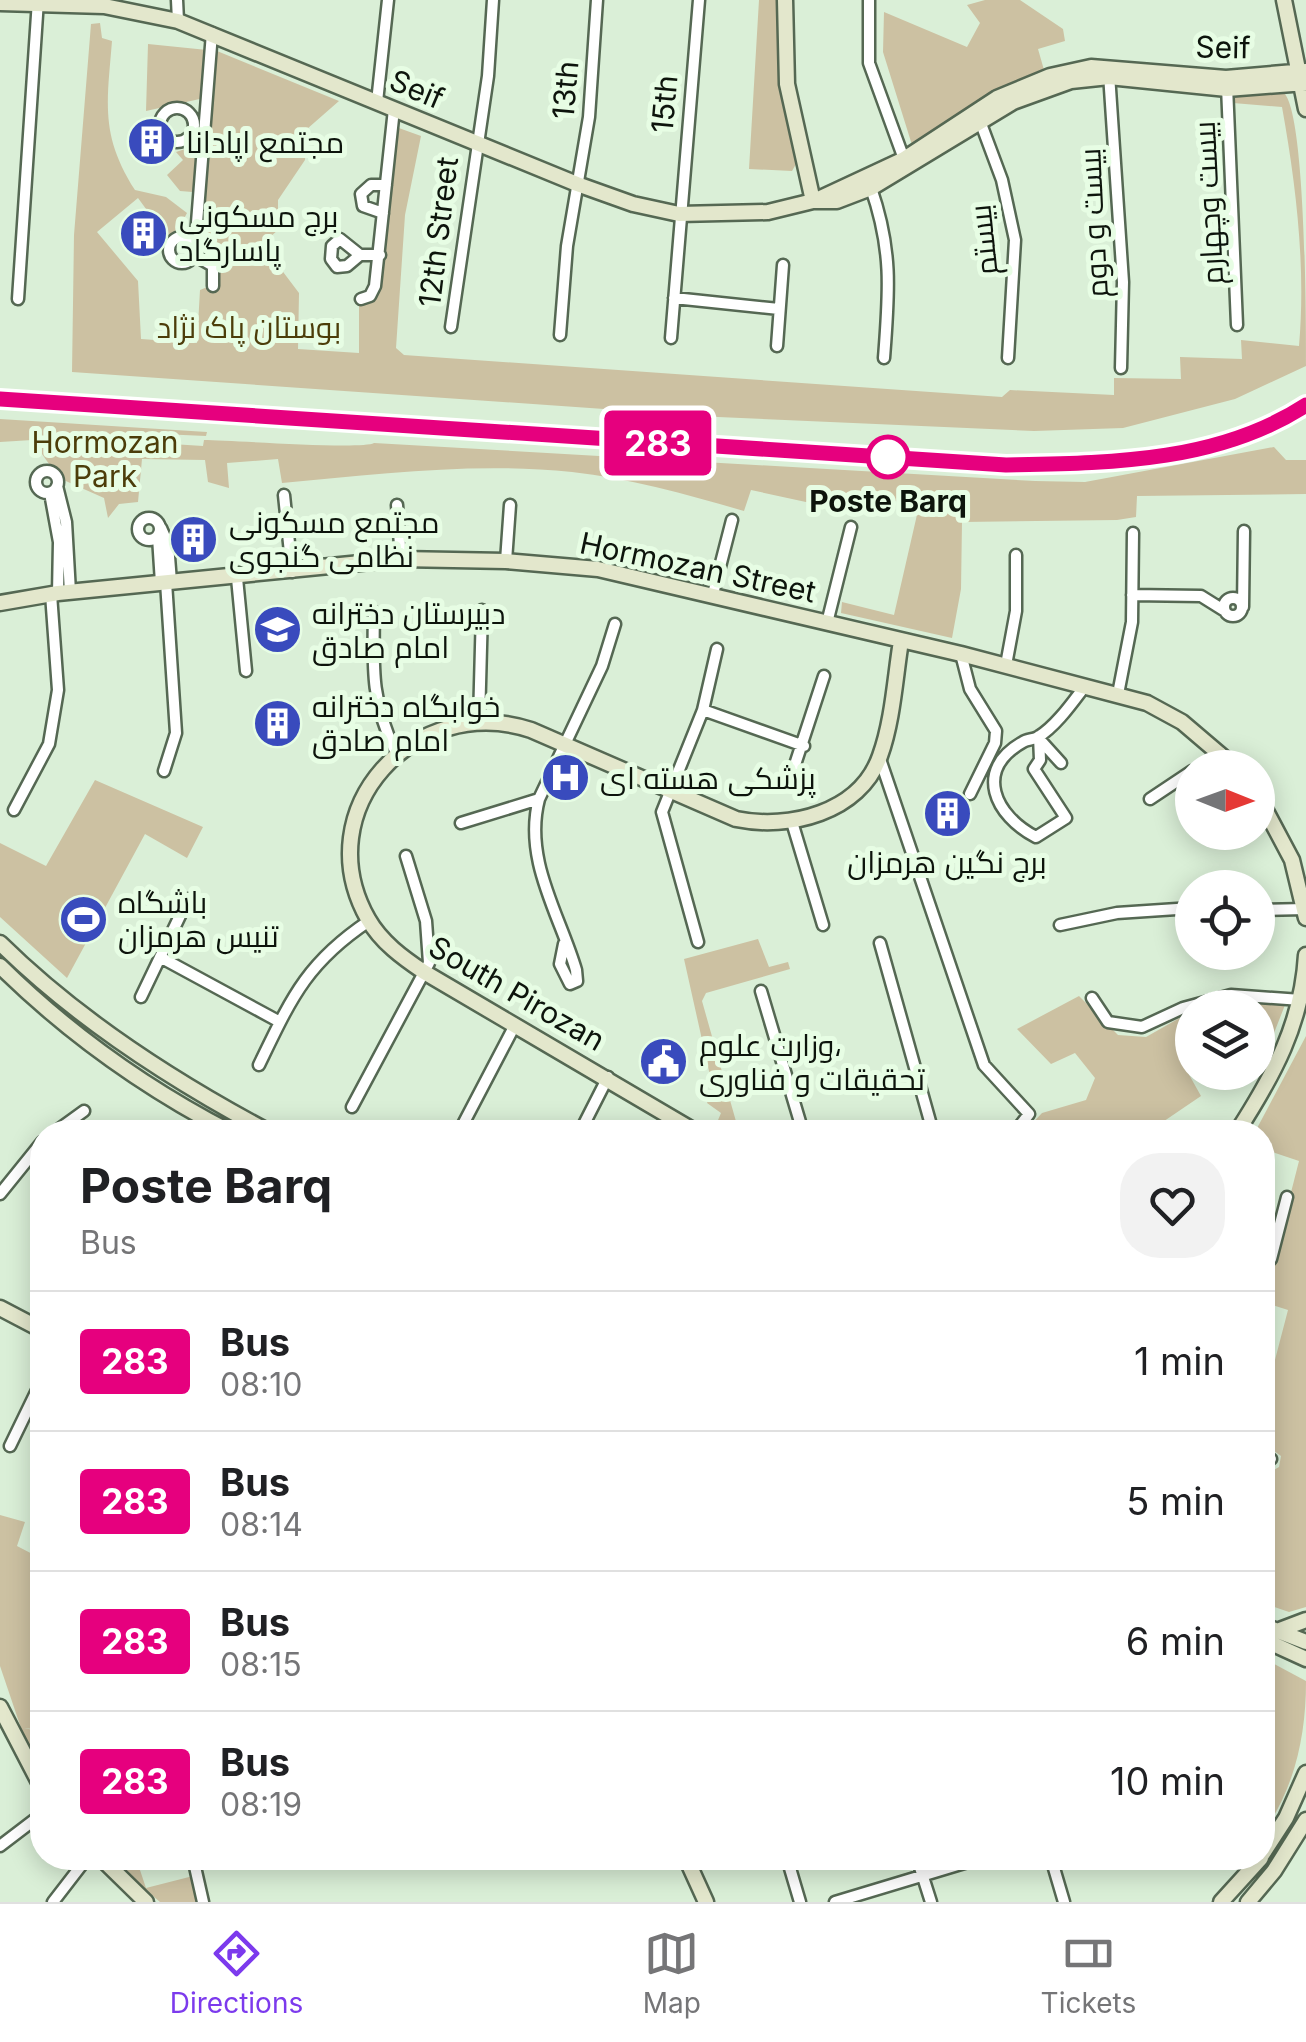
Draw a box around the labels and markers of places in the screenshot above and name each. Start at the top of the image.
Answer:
building icon: مجتمع اپادانا [125,116,177,168]
place label: مجتمع اپادانا [186,124,344,163]
place label: برج مسکونی پاسارگاد [179,198,339,270]
building icon: برج مسکونی پاسارگاد [118,207,170,259]
marker: Poste Barq [867,436,909,478]
place label: Poste Barq [809,483,967,519]
place label: مجتمع مسکونی نظامی گنجوی [229,504,439,575]
building icon: مجتمع مسکونی نظامی گنجوی [168,513,220,565]
place label: دبیرستان دخترانه امام صادق [312,595,506,668]
school or university icon: دبیرستان دخترانه امام صادق [251,604,303,656]
place label: خوابگاه دخترانه امام صادق [312,688,501,761]
building icon: خوابگاه دخترانه امام صادق [251,697,303,749]
hospital icon: پزشکی هسته ای [539,752,591,804]
place label: پزشکی هسته ای [600,760,816,798]
building icon: برج نگین هرمزان [921,787,973,839]
place label: برج نگین هرمزان [847,844,1047,883]
place label: باشگاه تنیس هرمزان [118,884,279,955]
sports icon: باشگاه تنیس هرمزان [57,893,109,945]
place label: وزارت علوم، تحقیقات و فناوری [699,1027,925,1097]
public building icon: وزارت علوم، تحقیقات و فناوری [638,1036,690,1088]

